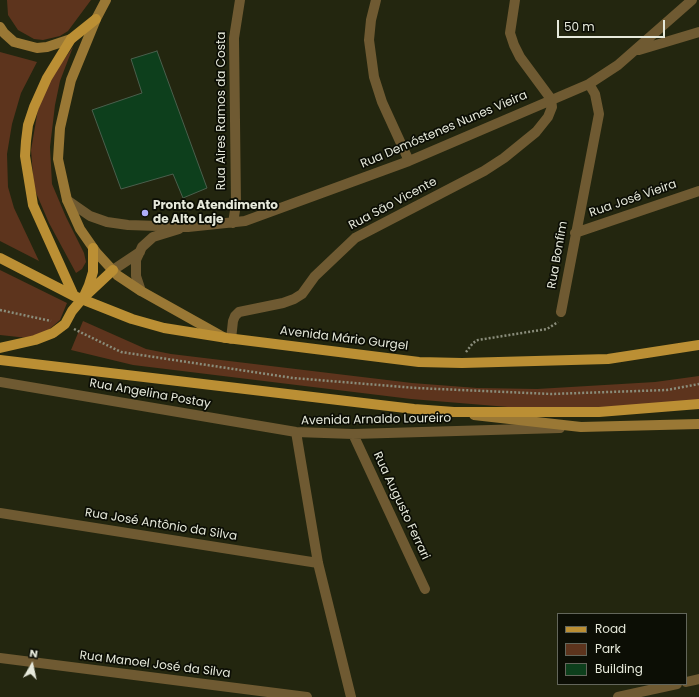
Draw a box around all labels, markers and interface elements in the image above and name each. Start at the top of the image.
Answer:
scale bar [559,12,667,38]
text: 50 m [564,18,595,35]
street label: Rua Aires Ramos da Costa [215,32,229,190]
street label: Rua Demóstenes Nunes Vieira [358,88,530,172]
street label: Rua São Vicente [347,175,439,233]
street label: Rua José Vieira [588,177,678,221]
place label: Pronto Atendimento de Alto Laje [153,199,278,227]
marker: Pronto Atendimento de Alto Laje [140,208,150,218]
street label: Rua Bonfim [545,220,571,290]
street label: Avenida Mário Gurgel [279,324,409,354]
street label: Rua Angelina Postay [88,376,212,412]
street label: Avenida Arnaldo Loureiro [301,411,451,429]
street label: Rua Augusto Ferrari [370,450,432,562]
street label: Rua José Antônio da Silva [84,506,238,544]
legend [557,613,687,685]
text: Road [595,620,626,637]
text: Park [595,640,621,657]
north arrow [12,645,52,685]
text: N [29,645,39,662]
street label: Rua Manoel José da Silva [79,649,231,681]
text: Building [595,660,643,677]

